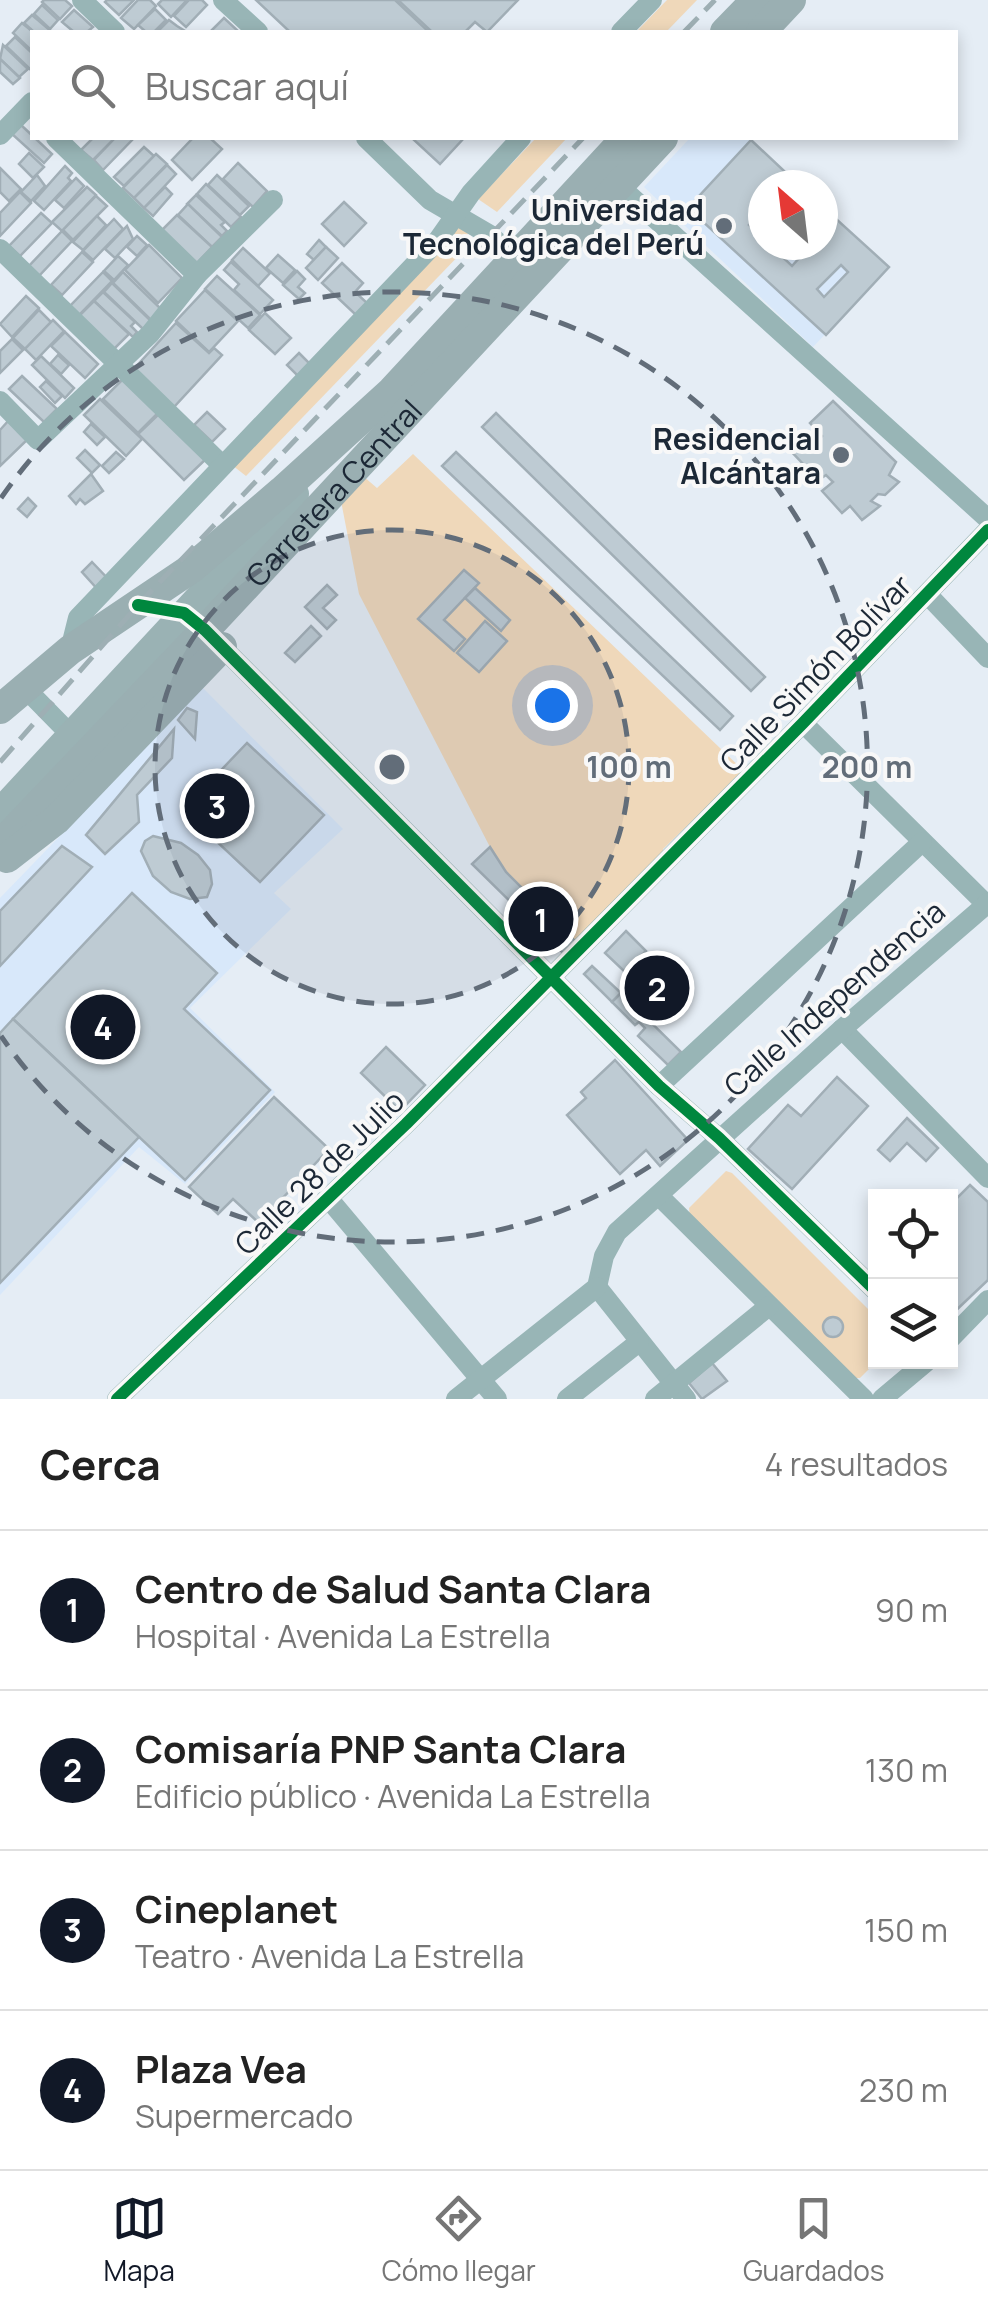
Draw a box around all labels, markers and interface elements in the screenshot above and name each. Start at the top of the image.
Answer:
search box [30,30,958,140]
icon: search [65,58,120,113]
text: Buscar aquí [145,59,349,111]
north arrow [748,170,838,260]
place label: Universidad Tecnológica del Perú [403,189,704,264]
marker: Universidad Tecnológica del Perú [713,215,735,237]
street label: Carretera Central [236,390,430,595]
place label: Residencial Alcántara [653,418,821,493]
marker: Residencial Alcántara [830,444,852,466]
street label: Calle Simón Bolívar [710,565,920,781]
your location [527,680,578,731]
text: 100 m [586,746,672,787]
text: 200 m [822,746,912,787]
centre of rings [374,749,410,785]
pin: 3 [184,768,250,844]
pin: 1 [508,882,574,956]
street label: Calle Independencia [715,891,953,1105]
pin: 2 [624,950,690,1026]
pin: 4 [70,990,136,1064]
street label: Calle 28 de Julio [225,1080,413,1264]
map controls [868,1189,958,1369]
button: locate [868,1189,958,1279]
button: layers [868,1279,958,1369]
text: Cerca [40,1435,161,1493]
text: 4 resultados [764,1442,948,1486]
text: Centro de Salud Santa Clara [135,1562,652,1614]
text: 1 [65,1588,80,1632]
text: 90 m [875,1588,948,1632]
text: Hospital · Avenida La Estrella [135,1614,550,1658]
text: Comisaría PNP Santa Clara [135,1722,626,1774]
text: 2 [63,1748,82,1792]
text: 130 m [865,1748,948,1792]
text: Edificio público · Avenida La Estrella [135,1774,651,1818]
text: Cineplanet [135,1882,338,1934]
text: 3 [63,1908,82,1952]
text: 150 m [864,1908,948,1952]
text: Teatro · Avenida La Estrella [135,1934,524,1978]
text: Plaza Vea [135,2042,307,2094]
text: 4 [63,2068,82,2112]
text: 230 m [859,2068,948,2112]
text: Supermercado [135,2094,353,2138]
tab: Mapa [104,2191,175,2289]
tab: Cómo llegar [382,2191,536,2289]
tab: Guardados [743,2191,884,2289]

